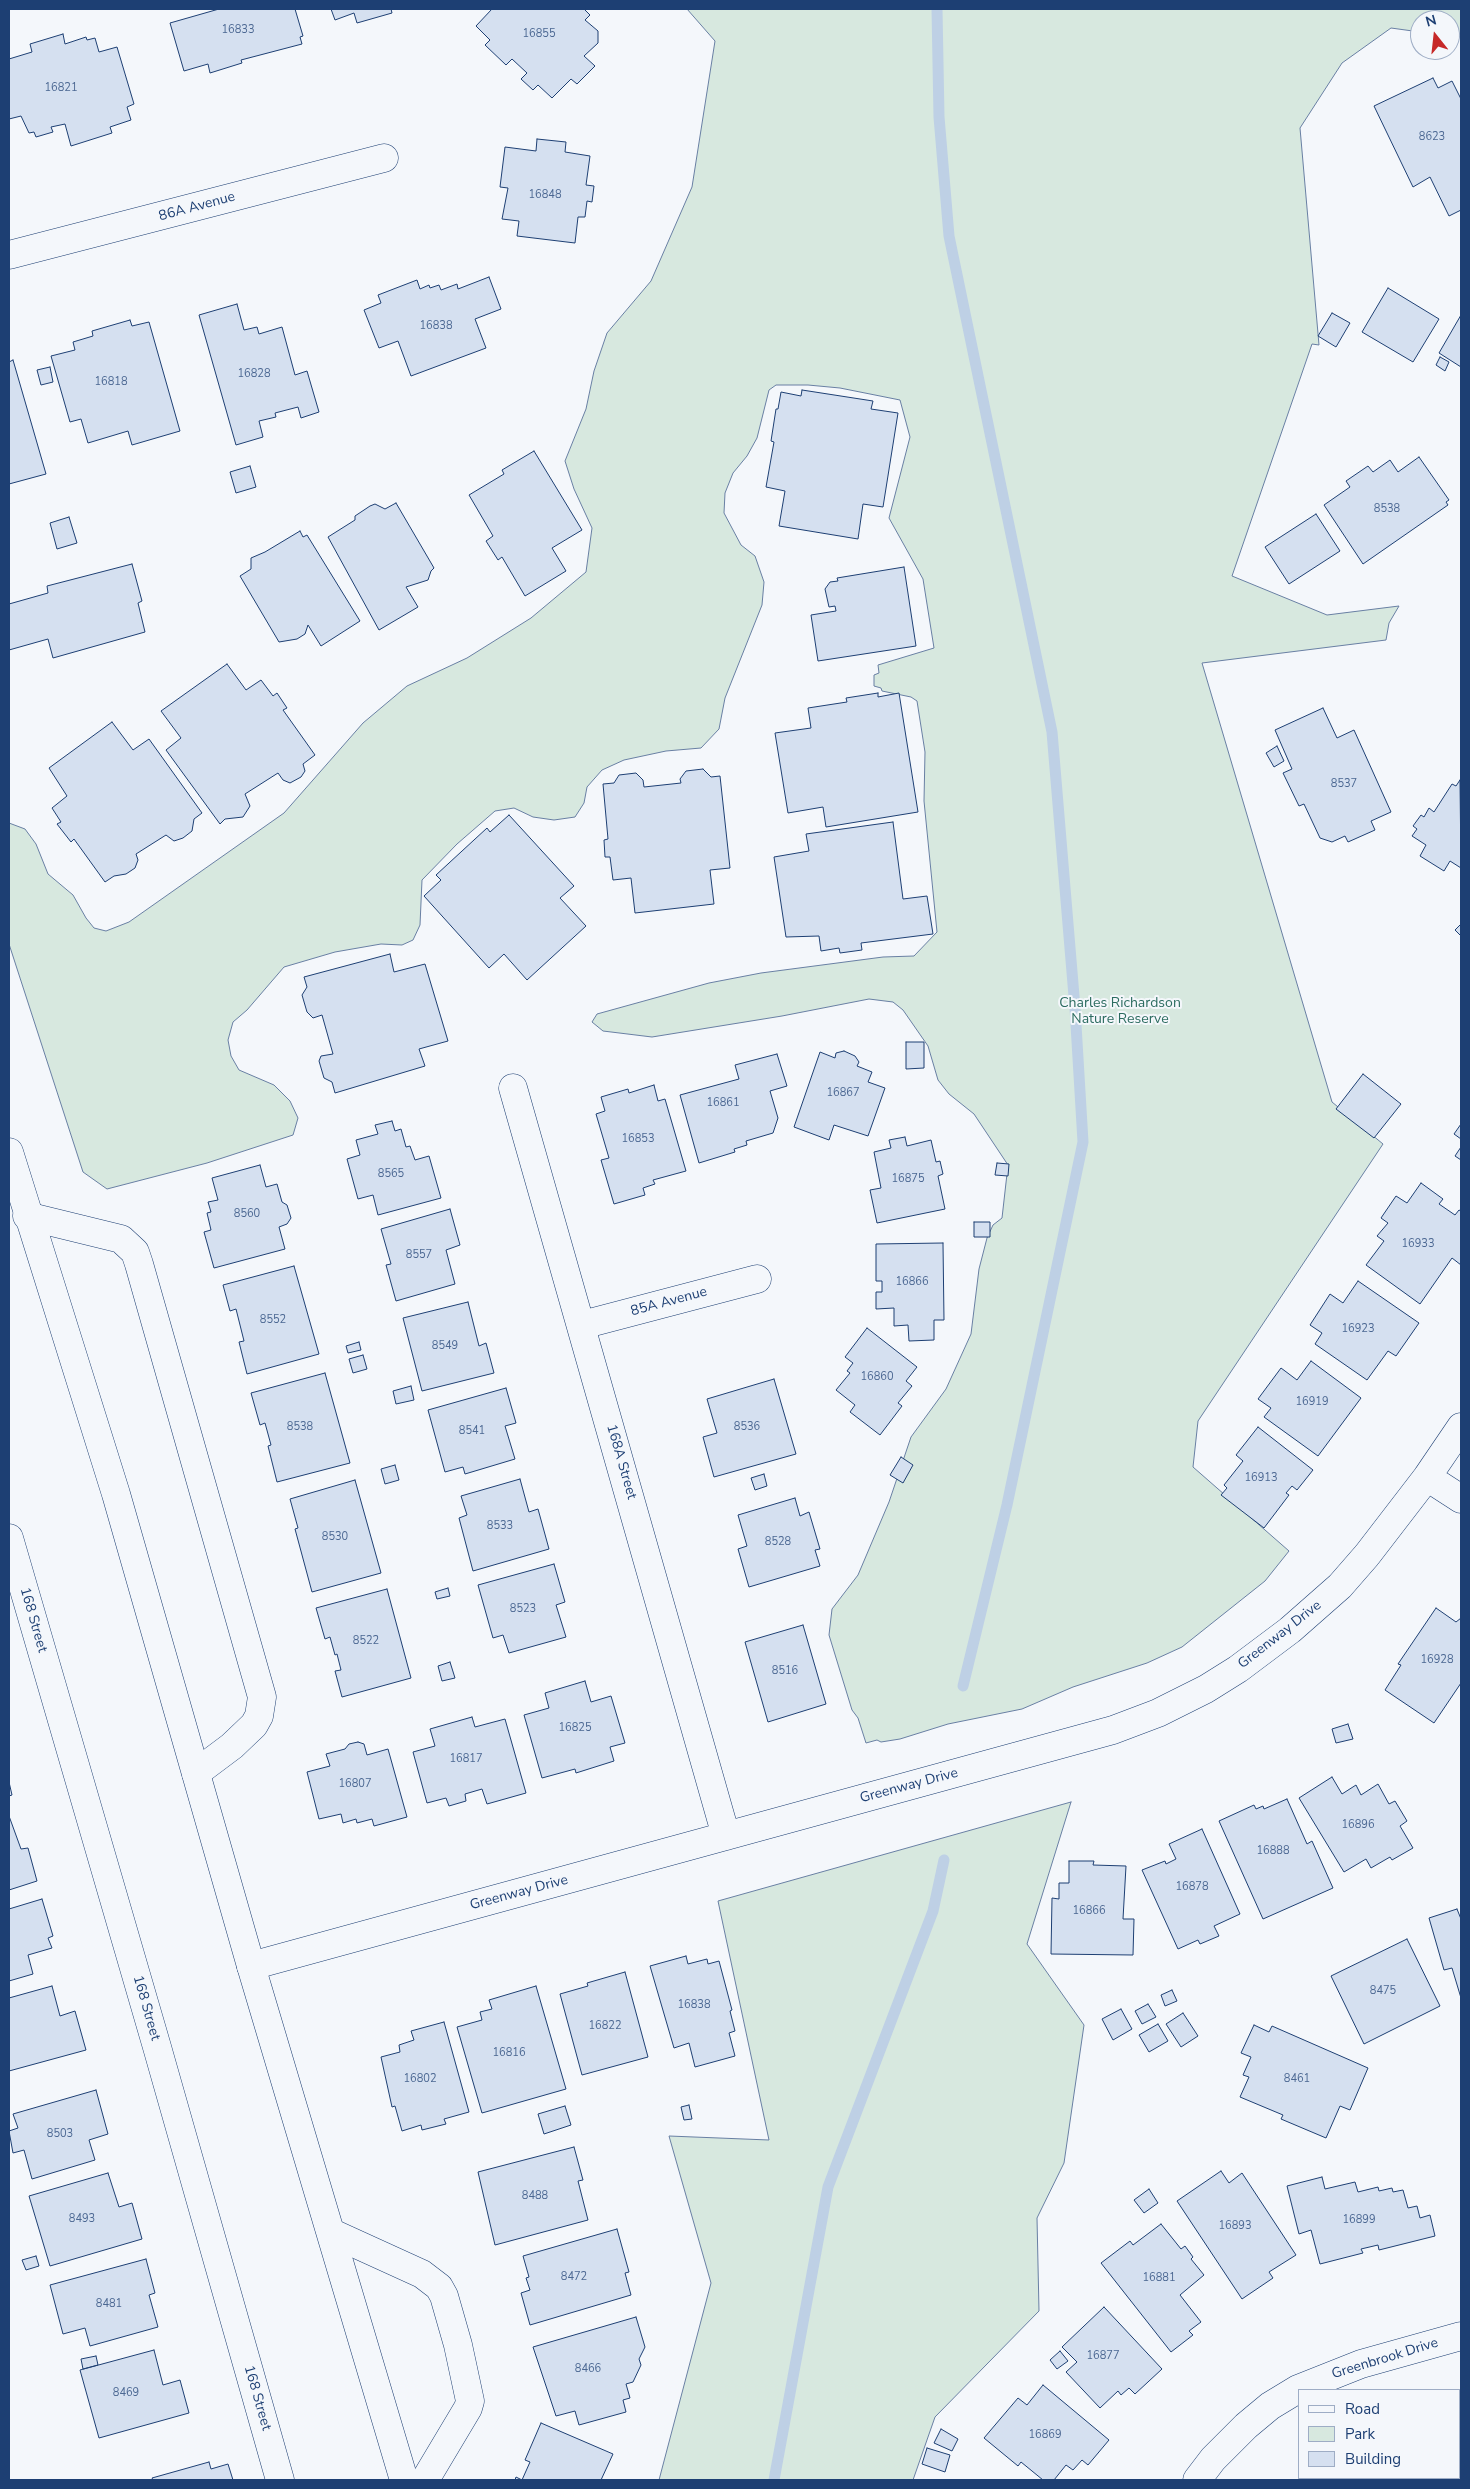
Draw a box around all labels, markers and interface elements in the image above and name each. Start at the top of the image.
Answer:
north arrow [1410,10,1460,60]
text: N [1423,10,1439,32]
house number: 16833 [222,23,254,37]
house number: 16855 [523,27,555,41]
house number: 16821 [45,81,77,95]
house number: 8623 [1419,130,1445,144]
house number: 16848 [529,188,561,202]
street label: 86A Avenue [157,189,237,225]
house number: 16838 [420,319,452,333]
house number: 16828 [238,367,270,381]
house number: 16818 [95,375,127,389]
house number: 8538 [1374,502,1400,516]
house number: 8537 [1331,777,1357,791]
park label: Charles Richardson Nature Reserve [1059,996,1181,1028]
house number: 16867 [827,1086,859,1100]
house number: 16861 [707,1096,739,1110]
house number: 16853 [622,1132,654,1146]
house number: 8565 [378,1167,404,1181]
house number: 16875 [892,1172,924,1186]
house number: 8560 [234,1207,260,1221]
house number: 16933 [1402,1237,1434,1251]
house number: 8557 [406,1248,432,1262]
house number: 16866 [896,1275,928,1289]
street label: 85A Avenue [629,1284,709,1320]
house number: 8552 [260,1313,286,1327]
house number: 16923 [1342,1322,1374,1336]
house number: 8549 [432,1339,458,1353]
house number: 16860 [861,1370,893,1384]
house number: 16919 [1296,1395,1328,1409]
house number: 8538 [287,1420,313,1434]
house number: 8536 [734,1420,760,1434]
street label: 168A Street [602,1423,640,1501]
house number: 8541 [459,1424,485,1438]
house number: 16913 [1245,1471,1277,1485]
house number: 8533 [487,1519,513,1533]
house number: 8530 [322,1530,348,1544]
house number: 8528 [765,1535,791,1549]
street label: 168 Street [16,1585,50,1655]
street label: Greenway Drive [1235,1597,1325,1673]
house number: 8523 [510,1602,536,1616]
house number: 8522 [353,1634,379,1648]
house number: 16928 [1421,1653,1453,1667]
house number: 8516 [772,1664,798,1678]
house number: 16825 [559,1721,591,1735]
house number: 16817 [450,1752,482,1766]
street label: Greenway Drive [858,1765,960,1807]
house number: 16807 [339,1777,371,1791]
house number: 16896 [1342,1818,1374,1832]
house number: 16888 [1257,1844,1289,1858]
street label: Greenway Drive [468,1872,570,1914]
house number: 16878 [1176,1880,1208,1894]
house number: 16866 [1073,1904,1105,1918]
street label: 168 Street [129,1973,163,2043]
house number: 8475 [1370,1984,1396,1998]
house number: 16838 [678,1998,710,2012]
house number: 16822 [589,2019,621,2033]
house number: 16816 [493,2046,525,2060]
house number: 16802 [404,2072,436,2086]
house number: 8461 [1284,2072,1310,2086]
house number: 8503 [47,2127,73,2141]
house number: 8488 [522,2189,548,2203]
house number: 8493 [69,2212,95,2226]
house number: 16899 [1343,2213,1375,2227]
house number: 16893 [1219,2219,1251,2233]
house number: 8472 [561,2270,587,2284]
house number: 16881 [1143,2271,1175,2285]
house number: 8481 [96,2297,122,2311]
street label: Greenbrook Drive [1330,2335,1440,2383]
house number: 16877 [1087,2349,1119,2363]
house number: 8466 [575,2362,601,2376]
street label: 168 Street [240,2363,274,2433]
house number: 8469 [113,2386,139,2400]
legend [1298,2389,1460,2479]
text: Road [1345,2399,1380,2419]
text: Park [1345,2424,1375,2444]
house number: 16869 [1029,2428,1061,2442]
text: Building [1345,2449,1401,2469]

